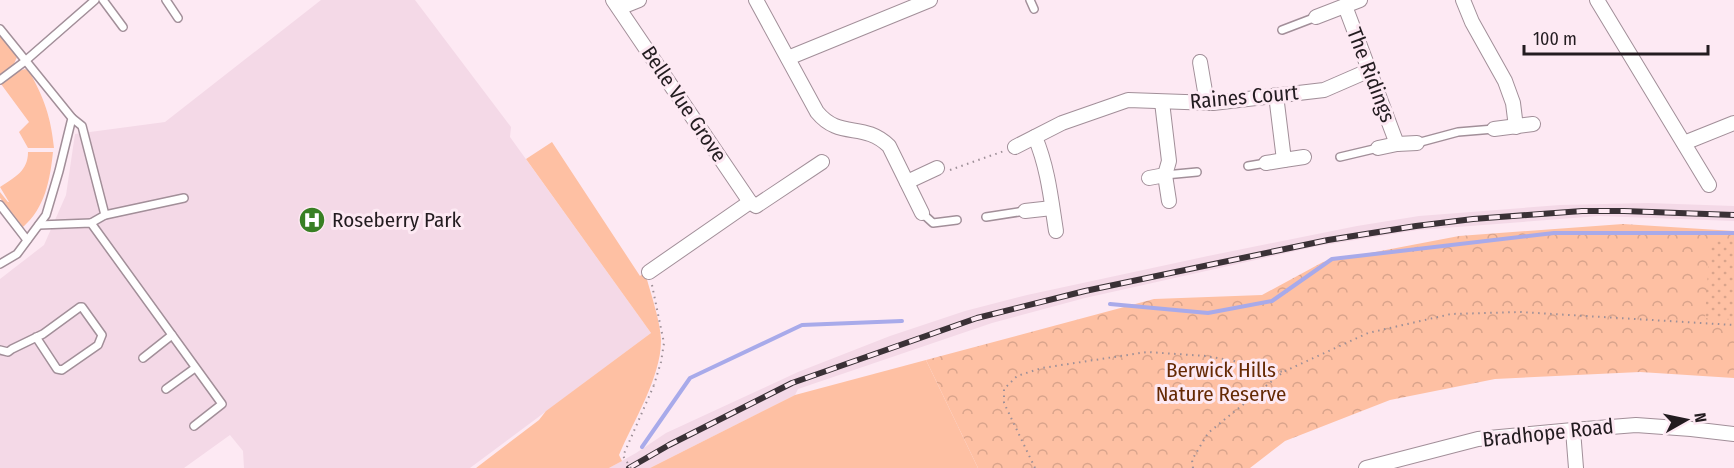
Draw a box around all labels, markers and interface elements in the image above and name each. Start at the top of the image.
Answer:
scale bar [1524,18,1708,56]
street label: The Ridings [1341,24,1401,126]
text: 100 m [1533,28,1577,50]
street label: Belle Vue Grove [636,41,732,167]
street label: Raines Court [1189,79,1299,115]
hospital icon: Roseberry Park [297,205,327,235]
place label: Roseberry Park [332,207,462,233]
park label: Berwick Hills Nature Reserve [1156,357,1286,407]
north arrow [1656,390,1716,450]
text: N [1690,412,1710,424]
street label: Bradhope Road [1481,413,1615,453]

